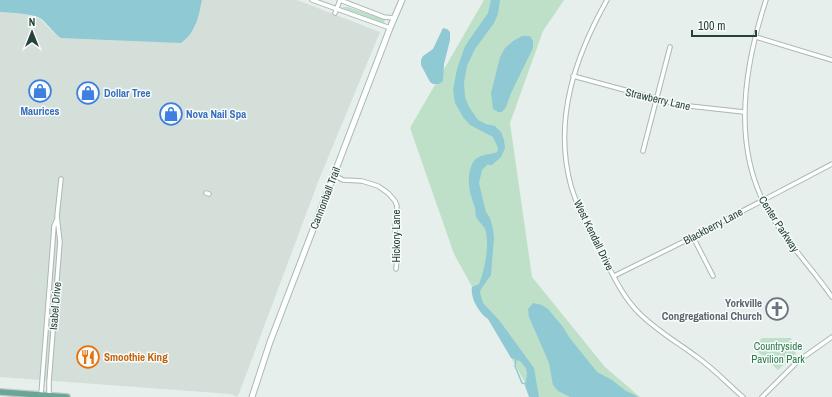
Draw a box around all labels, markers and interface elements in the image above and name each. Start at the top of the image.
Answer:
north arrow [12,12,52,52]
scale bar [692,12,756,38]
text: N [29,15,35,29]
text: 100 m [698,18,725,34]
shop icon: Maurices [27,78,53,104]
shop icon: Dollar Tree [75,80,101,106]
street label: Strawberry Lane [624,85,692,113]
place label: Dollar Tree [104,86,151,100]
shop icon: Nova Nail Spa [158,101,184,127]
place label: Maurices [20,104,60,118]
place label: Nova Nail Spa [186,107,246,121]
street label: Cannonball Trail [307,165,343,231]
street label: Center Parkway [756,193,803,255]
street label: West Kendall Drive [571,197,617,273]
street label: Blackberry Lane [681,205,745,247]
street label: Hickory Lane [389,209,403,263]
street label: Isabel Drive [46,281,64,331]
place label: Yorkville Congregational Church [662,296,762,323]
church icon: Yorkville Congregational Church [764,296,790,322]
park label: Countryside Pavilion Park [751,339,805,366]
restaurant icon: Smoothie King [75,344,101,370]
place label: Smoothie King [104,350,168,364]

